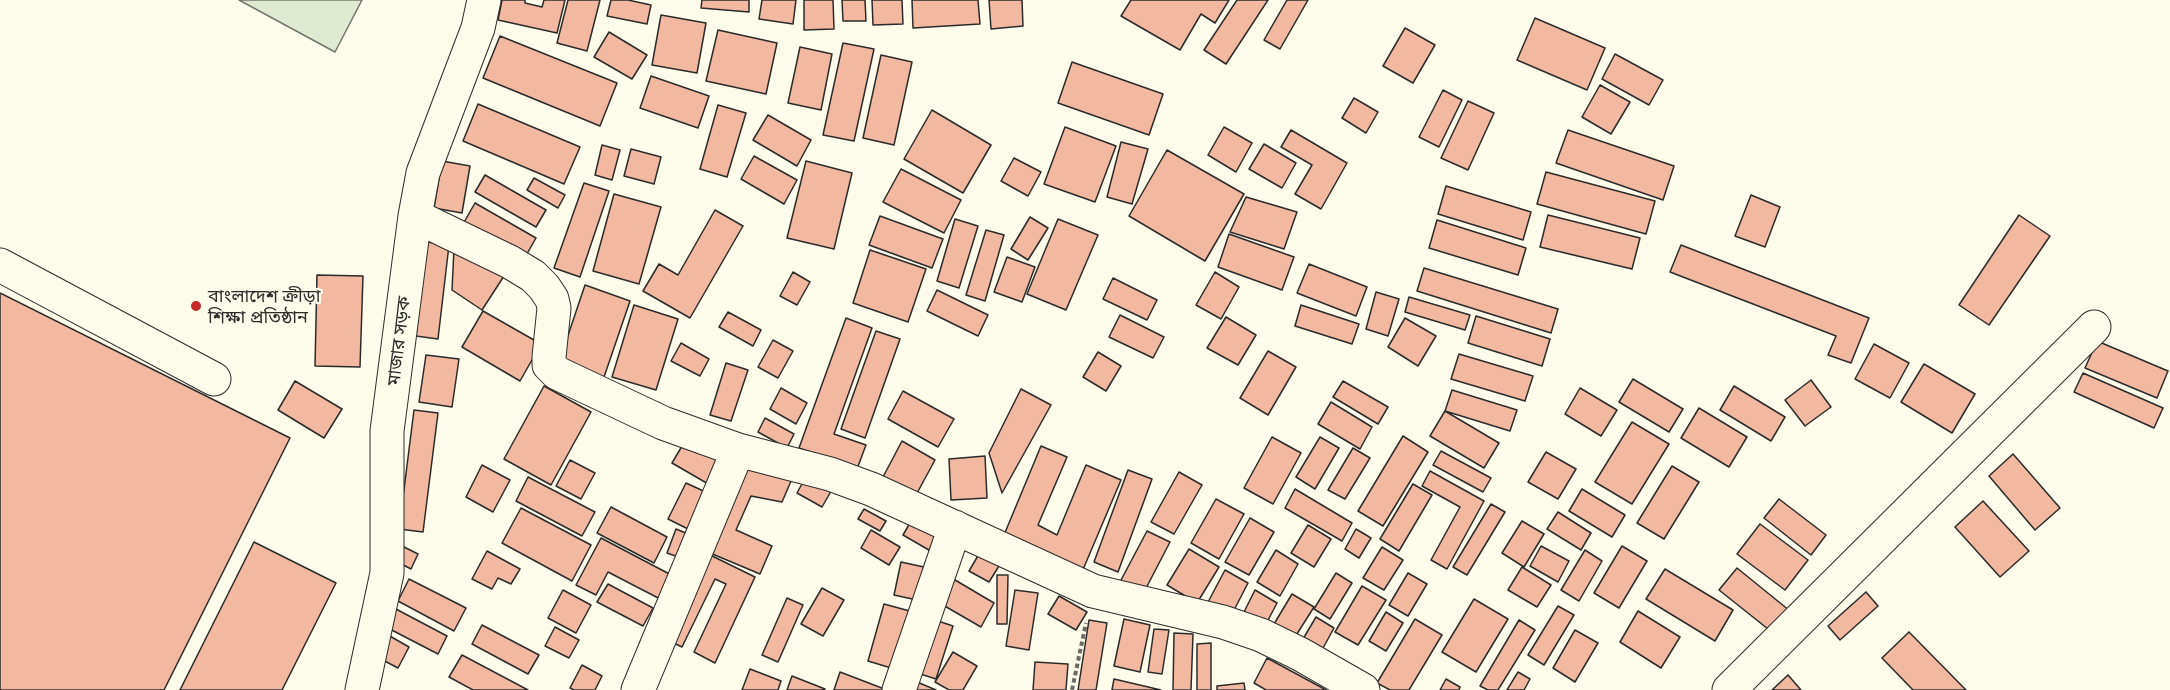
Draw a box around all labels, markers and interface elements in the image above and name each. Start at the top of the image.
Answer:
place label: বাংলাদেশ ক্রীড়া শিক্ষা প্রতিষ্ঠান [208,285,320,328]
street label: মাজার সড়ক [383,295,415,387]
marker: বাংলাদেশ ক্রীড়া শিক্ষা প্রতিষ্ঠান [189,299,203,313]

